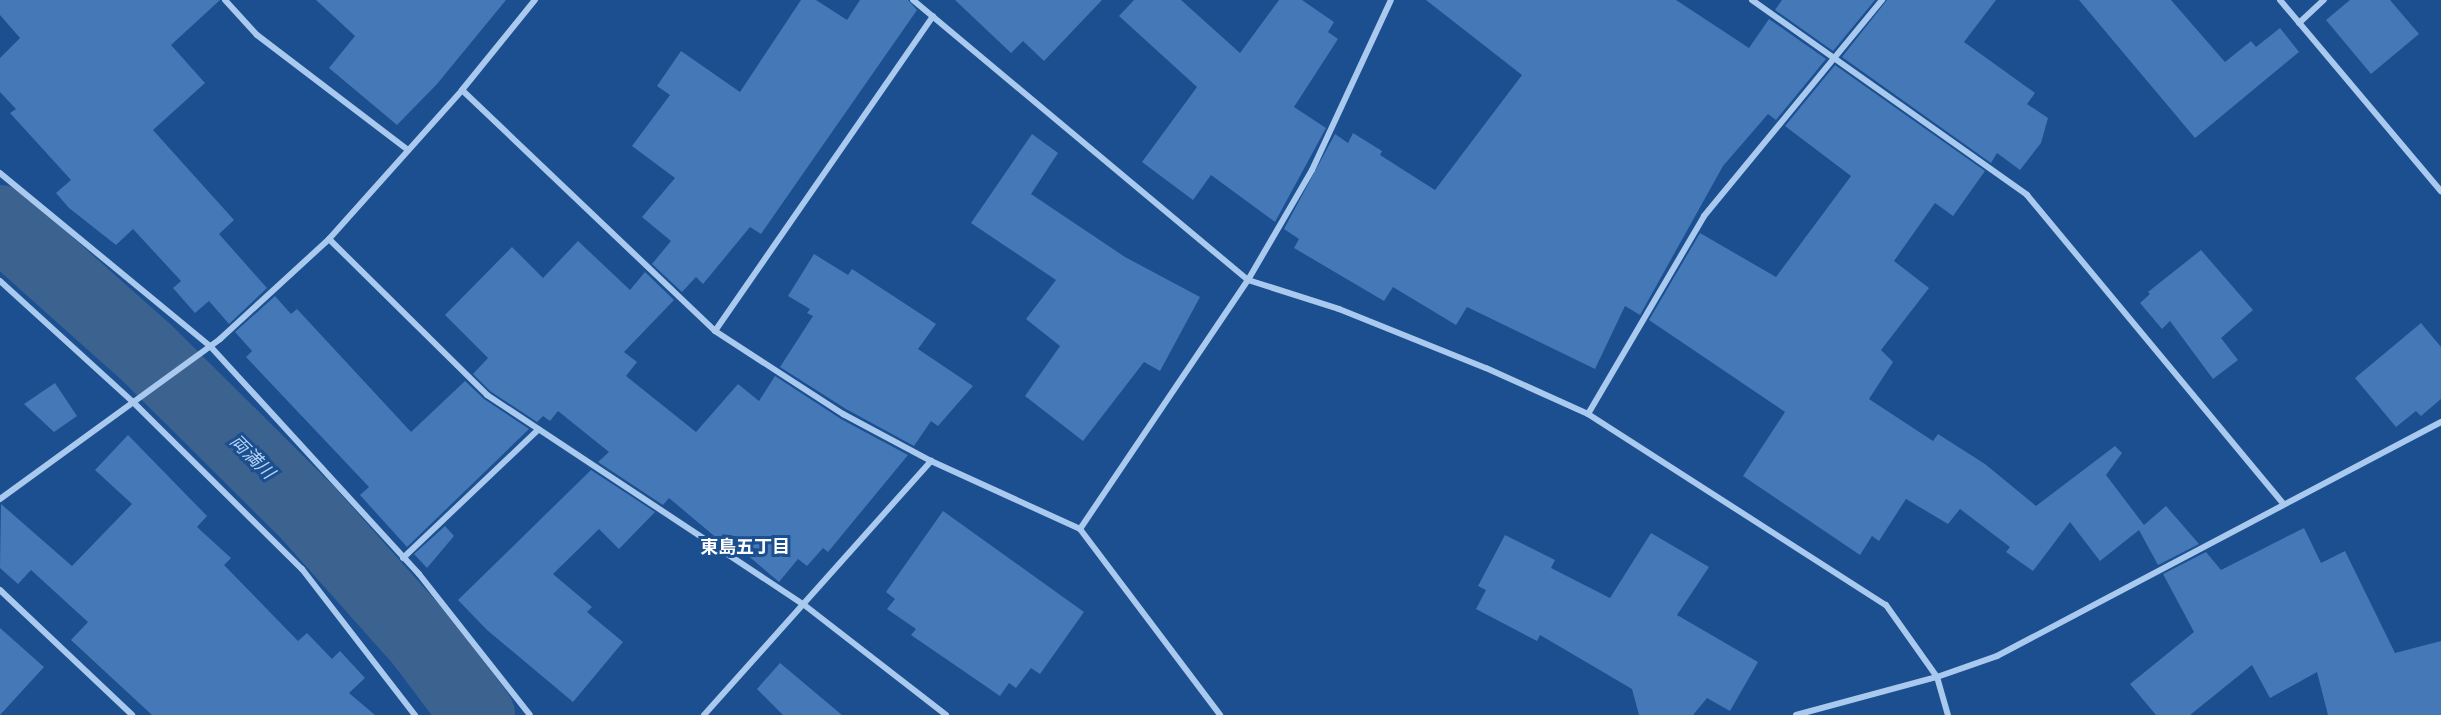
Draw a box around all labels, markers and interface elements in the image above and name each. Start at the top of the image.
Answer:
water label: 両満川 [225,430,279,484]
district label: 東島五丁目 [700,536,790,558]

